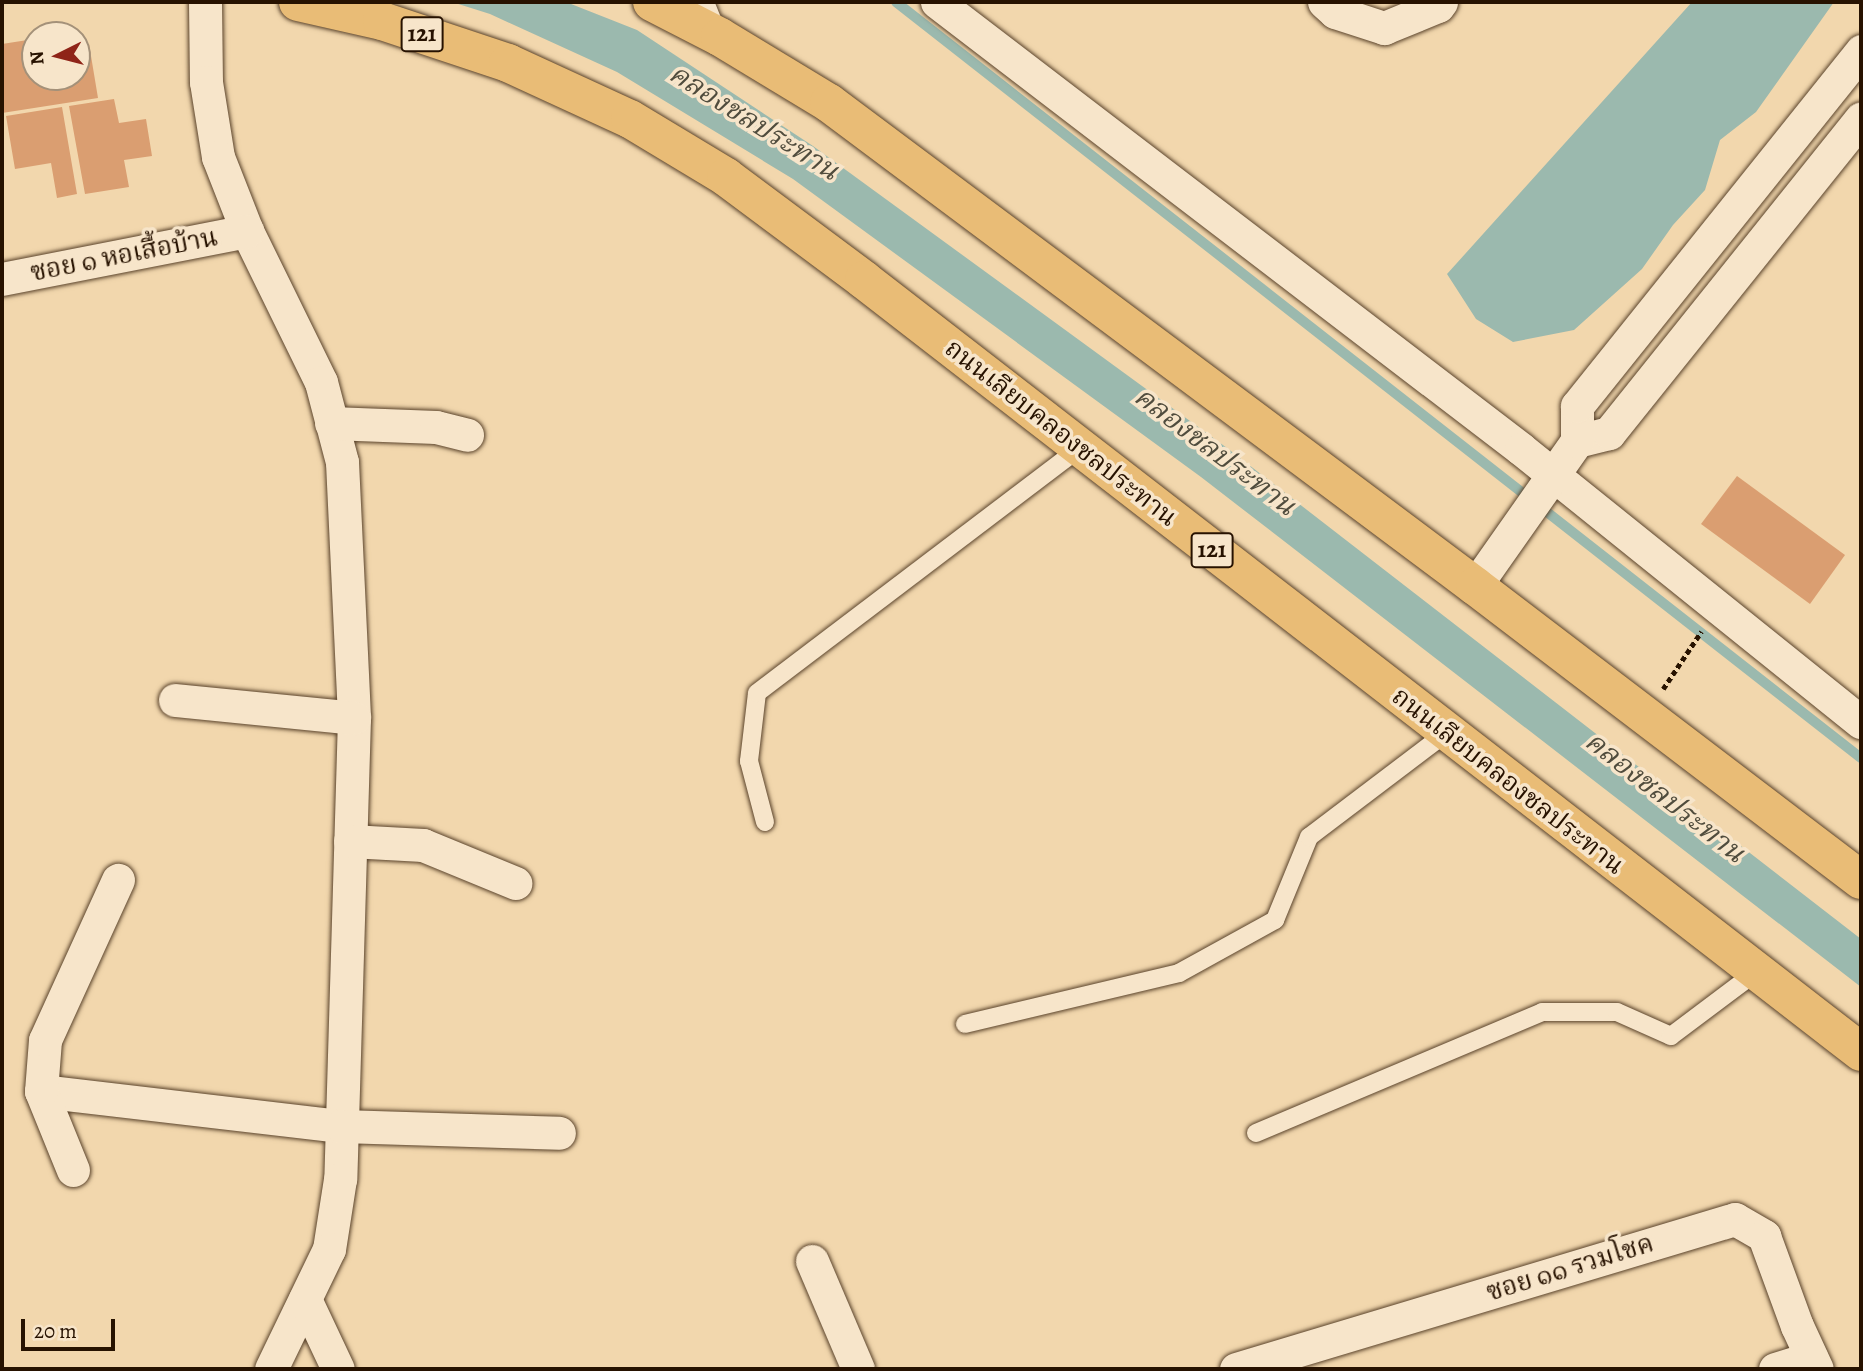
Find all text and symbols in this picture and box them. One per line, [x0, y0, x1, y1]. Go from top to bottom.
road number: 121 [399, 13, 445, 54]
north arrow [21, 21, 91, 91]
text: N [23, 50, 51, 66]
water label: คลองชลประทาน [663, 56, 845, 188]
street label: ซอย ๑ หอเสื้อบ้าน [28, 222, 220, 288]
street label: ถนนเลียบคลองชลประทาน [939, 333, 1183, 533]
water label: คลองชลประทาน [1128, 379, 1302, 523]
road number: 121 [1189, 530, 1235, 570]
street label: ถนนเลียบคลองชลประทาน [1386, 681, 1630, 881]
water label: คลองชลประทาน [1578, 724, 1752, 870]
street label: ซอย ๑๑ รวมโชค [1483, 1228, 1657, 1308]
scale bar [24, 1304, 119, 1348]
text: 20 m [34, 1317, 77, 1345]

